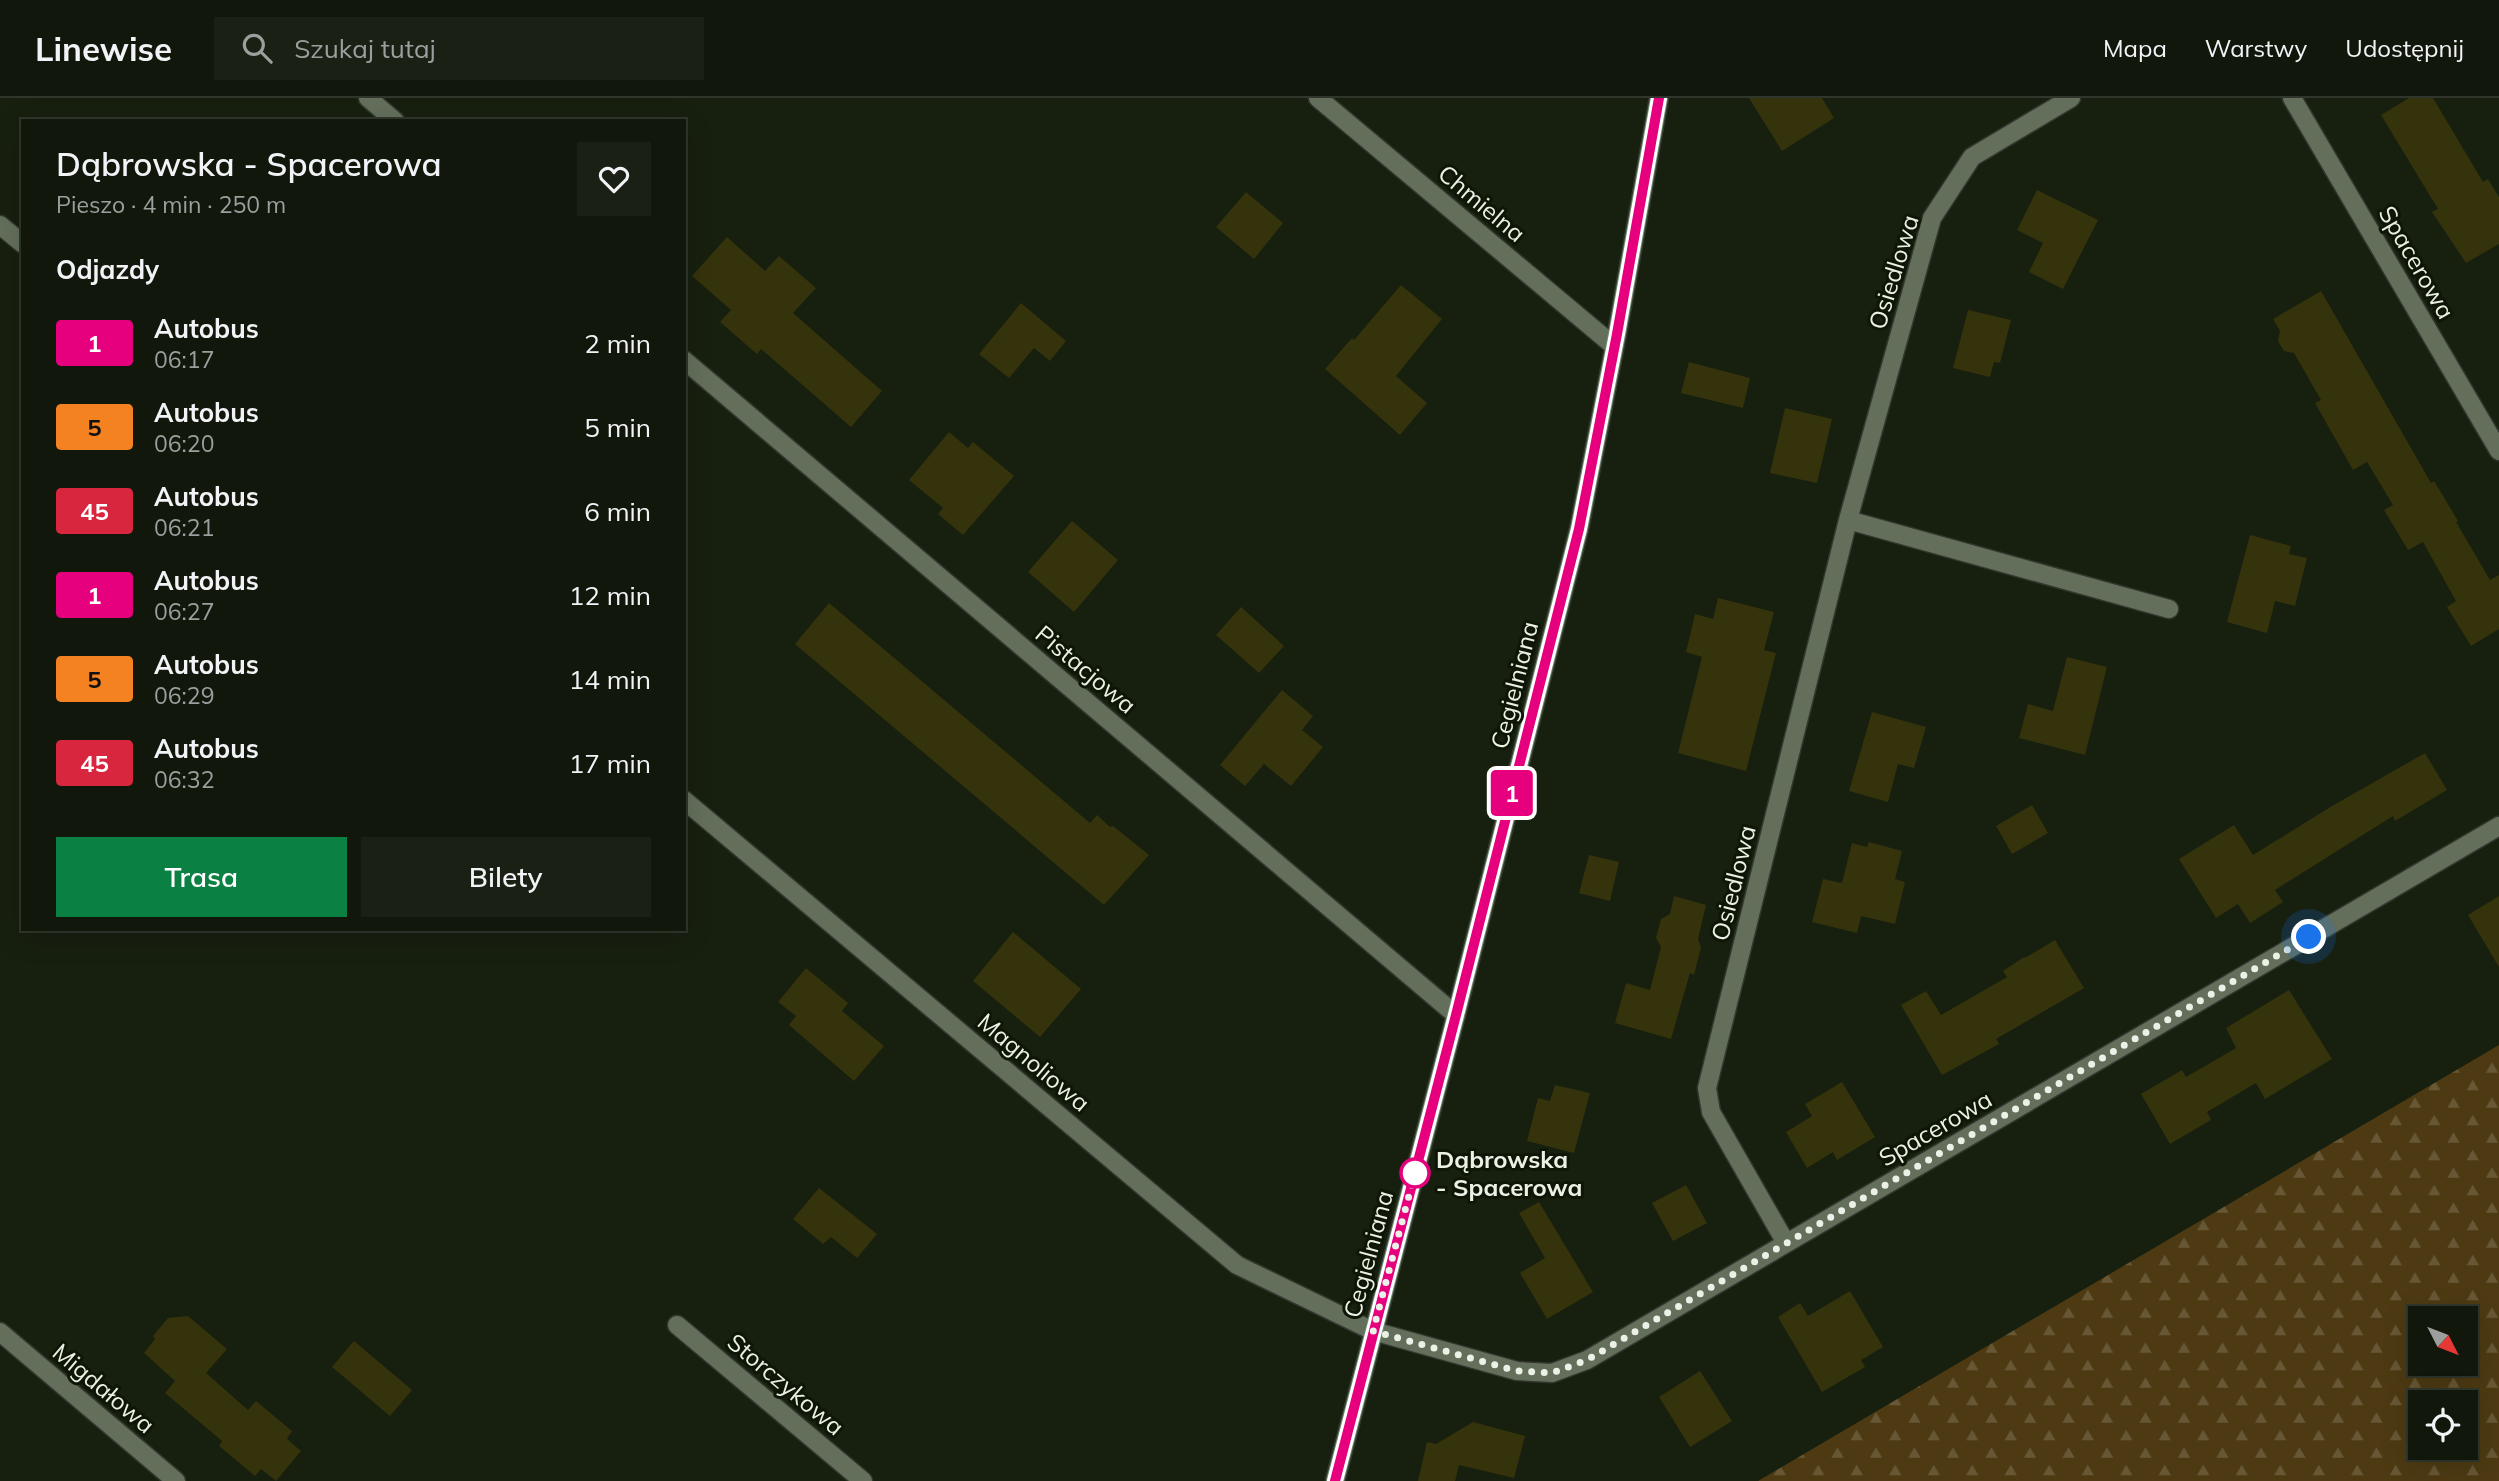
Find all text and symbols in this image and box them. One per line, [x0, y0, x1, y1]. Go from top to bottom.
search box [214, 17, 704, 80]
text: Linewise [35, 28, 172, 69]
icon: search [238, 29, 276, 67]
text: Szukaj tutaj [294, 32, 436, 65]
text: Mapa [2103, 33, 2167, 63]
text: Warstwy [2205, 33, 2307, 63]
text: Udostępnij [2345, 33, 2464, 63]
button: heart [577, 142, 651, 216]
text: Dąbrowska - Spacerowa [56, 143, 442, 184]
street label: Chmielna [1432, 158, 1532, 248]
text: Pieszo · 4 min · 250 m [56, 190, 286, 219]
street label: Spacerowa [2373, 200, 2461, 324]
street label: Osiedlowa [1861, 211, 1925, 333]
text: Odjazdy [56, 253, 159, 286]
text: Autobus [154, 312, 259, 345]
text: 2 min [584, 327, 651, 360]
text: 1 [87, 328, 102, 358]
text: 06:17 [154, 345, 214, 374]
text: Autobus [154, 396, 259, 429]
text: 5 min [584, 411, 651, 444]
text: 5 [87, 412, 102, 442]
text: 06:20 [154, 429, 214, 458]
text: Autobus [154, 480, 259, 513]
text: 6 min [584, 495, 651, 528]
text: 45 [80, 496, 109, 526]
text: 06:21 [154, 513, 214, 542]
text: Autobus [154, 564, 259, 597]
text: 12 min [569, 579, 651, 612]
text: 1 [87, 580, 102, 610]
text: 06:27 [154, 597, 214, 626]
street label: Pistacjowa [1030, 618, 1142, 720]
street label: Cegielniana [1484, 618, 1544, 752]
text: Autobus [154, 648, 259, 681]
text: 14 min [569, 663, 651, 696]
text: 5 [87, 664, 102, 694]
text: 06:29 [154, 681, 214, 710]
text: Autobus [154, 732, 259, 765]
text: 17 min [569, 747, 651, 780]
text: 45 [80, 748, 109, 778]
text: 06:32 [154, 765, 214, 794]
line badge: 1 [1489, 770, 1535, 816]
text: 1 [1505, 778, 1519, 808]
street label: Osiedlowa [1704, 822, 1762, 944]
button: Trasa [56, 837, 347, 917]
button: Bilety [361, 837, 651, 917]
your location [2291, 919, 2326, 954]
street label: Magnoliowa [972, 1006, 1096, 1118]
street label: Spacerowa [1873, 1084, 1997, 1172]
place label: Dąbrowska - Spacerowa [1436, 1144, 1582, 1202]
marker: Dąbrowska - Spacerowa [1400, 1158, 1430, 1188]
street label: Cegielniana [1337, 1187, 1399, 1321]
north arrow [2408, 1306, 2478, 1376]
map controls [2408, 1306, 2478, 1460]
street label: Storczykowa [722, 1327, 850, 1441]
street label: Migdałowa [47, 1337, 161, 1439]
button: locate [2408, 1390, 2478, 1460]

